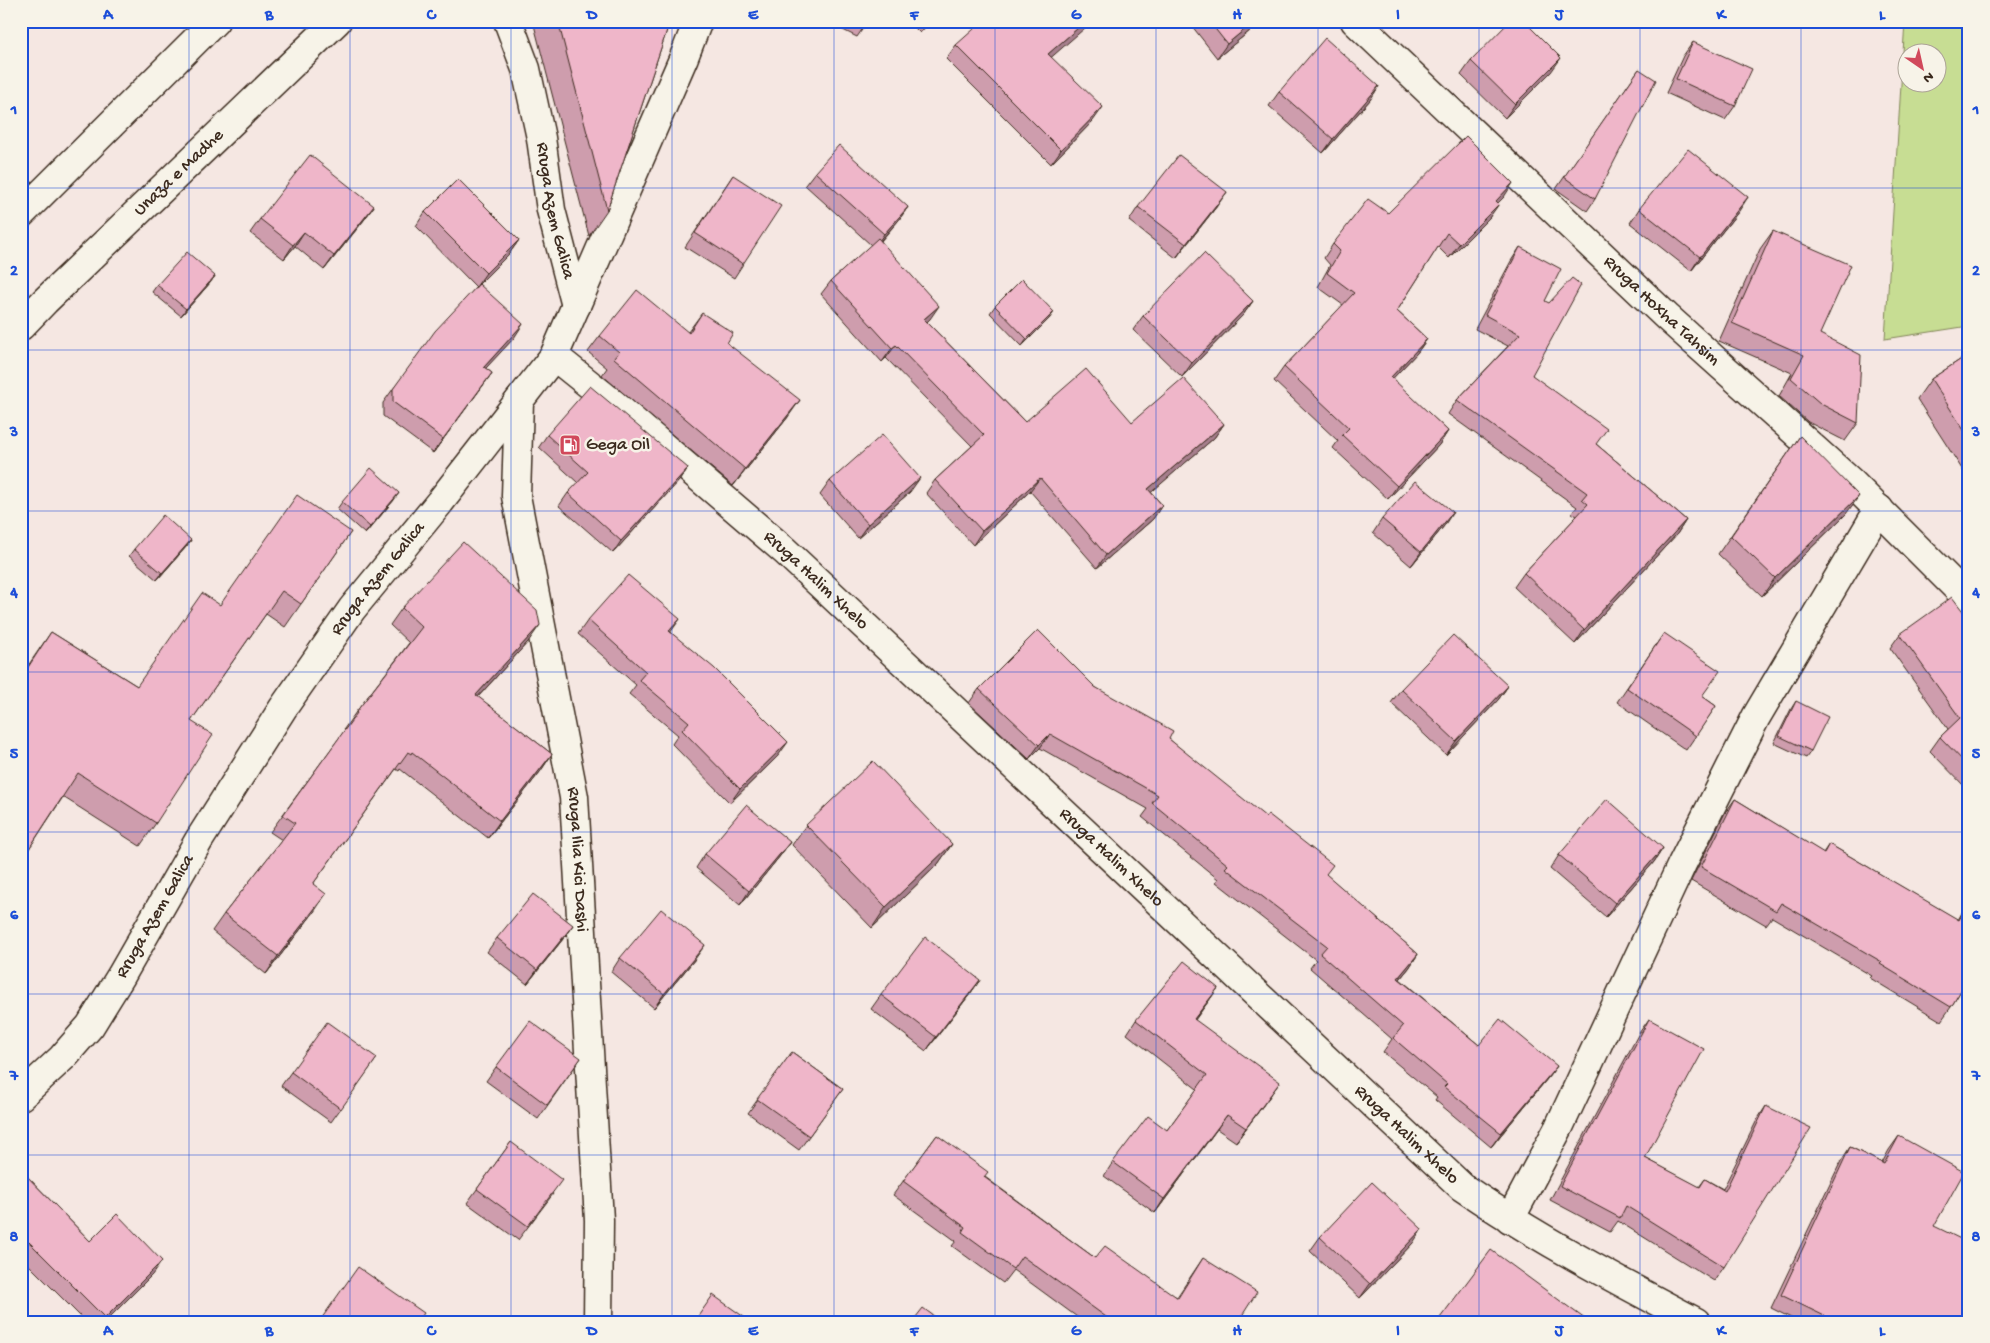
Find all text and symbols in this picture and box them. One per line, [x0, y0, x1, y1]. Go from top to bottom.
text: A [102, 7, 114, 26]
text: B [264, 7, 274, 26]
text: C [426, 7, 437, 26]
text: D [585, 7, 598, 26]
text: E [748, 7, 759, 26]
text: F [909, 7, 920, 26]
text: G [1071, 7, 1082, 26]
text: H [1232, 7, 1242, 26]
text: I [1396, 7, 1400, 26]
text: J [1554, 7, 1565, 26]
text: K [1716, 7, 1728, 26]
text: L [1879, 7, 1886, 26]
north arrow [1898, 42, 1948, 92]
text: N [1919, 67, 1936, 86]
text: 1 [10, 102, 17, 121]
text: 1 [1972, 102, 1979, 121]
street label: Unaza e Madhe [129, 124, 229, 221]
street label: Rruga Azem Galica [531, 141, 579, 282]
street label: Rruga Hoxha Tahsim [1599, 252, 1725, 370]
text: 2 [10, 263, 18, 282]
text: 2 [1972, 263, 1980, 282]
text: 3 [9, 424, 18, 443]
text: 3 [1971, 424, 1980, 443]
fuel station icon: Gega Oil [558, 433, 582, 457]
place label: Gega Oil [586, 435, 650, 456]
street label: Rruga Azem Galica [326, 517, 430, 639]
street label: Rruga Halim Xhelo [759, 527, 873, 634]
text: 4 [9, 585, 18, 604]
text: 4 [1971, 585, 1980, 604]
text: 5 [10, 746, 19, 765]
text: 5 [1972, 746, 1981, 765]
street label: Rruga Ilia Kici Dashi [562, 785, 592, 933]
street label: Rruga Halim Xhelo [1055, 803, 1168, 912]
street label: Rruga Azem Galica [112, 850, 199, 982]
text: 6 [10, 907, 19, 926]
text: 6 [1972, 907, 1981, 926]
text: 7 [9, 1068, 19, 1087]
text: 7 [1971, 1068, 1981, 1087]
street label: Rruga Halim Xhelo [1350, 1081, 1463, 1189]
text: 8 [10, 1229, 19, 1248]
text: 8 [1972, 1229, 1981, 1248]
text: A [102, 1323, 114, 1342]
text: B [264, 1323, 274, 1342]
text: C [426, 1323, 437, 1342]
text: D [585, 1323, 598, 1342]
text: E [748, 1323, 759, 1342]
text: F [909, 1323, 920, 1342]
text: G [1071, 1323, 1082, 1342]
text: H [1232, 1323, 1242, 1342]
text: I [1396, 1323, 1400, 1342]
text: J [1554, 1323, 1565, 1342]
text: K [1716, 1323, 1728, 1342]
text: L [1879, 1323, 1886, 1342]

